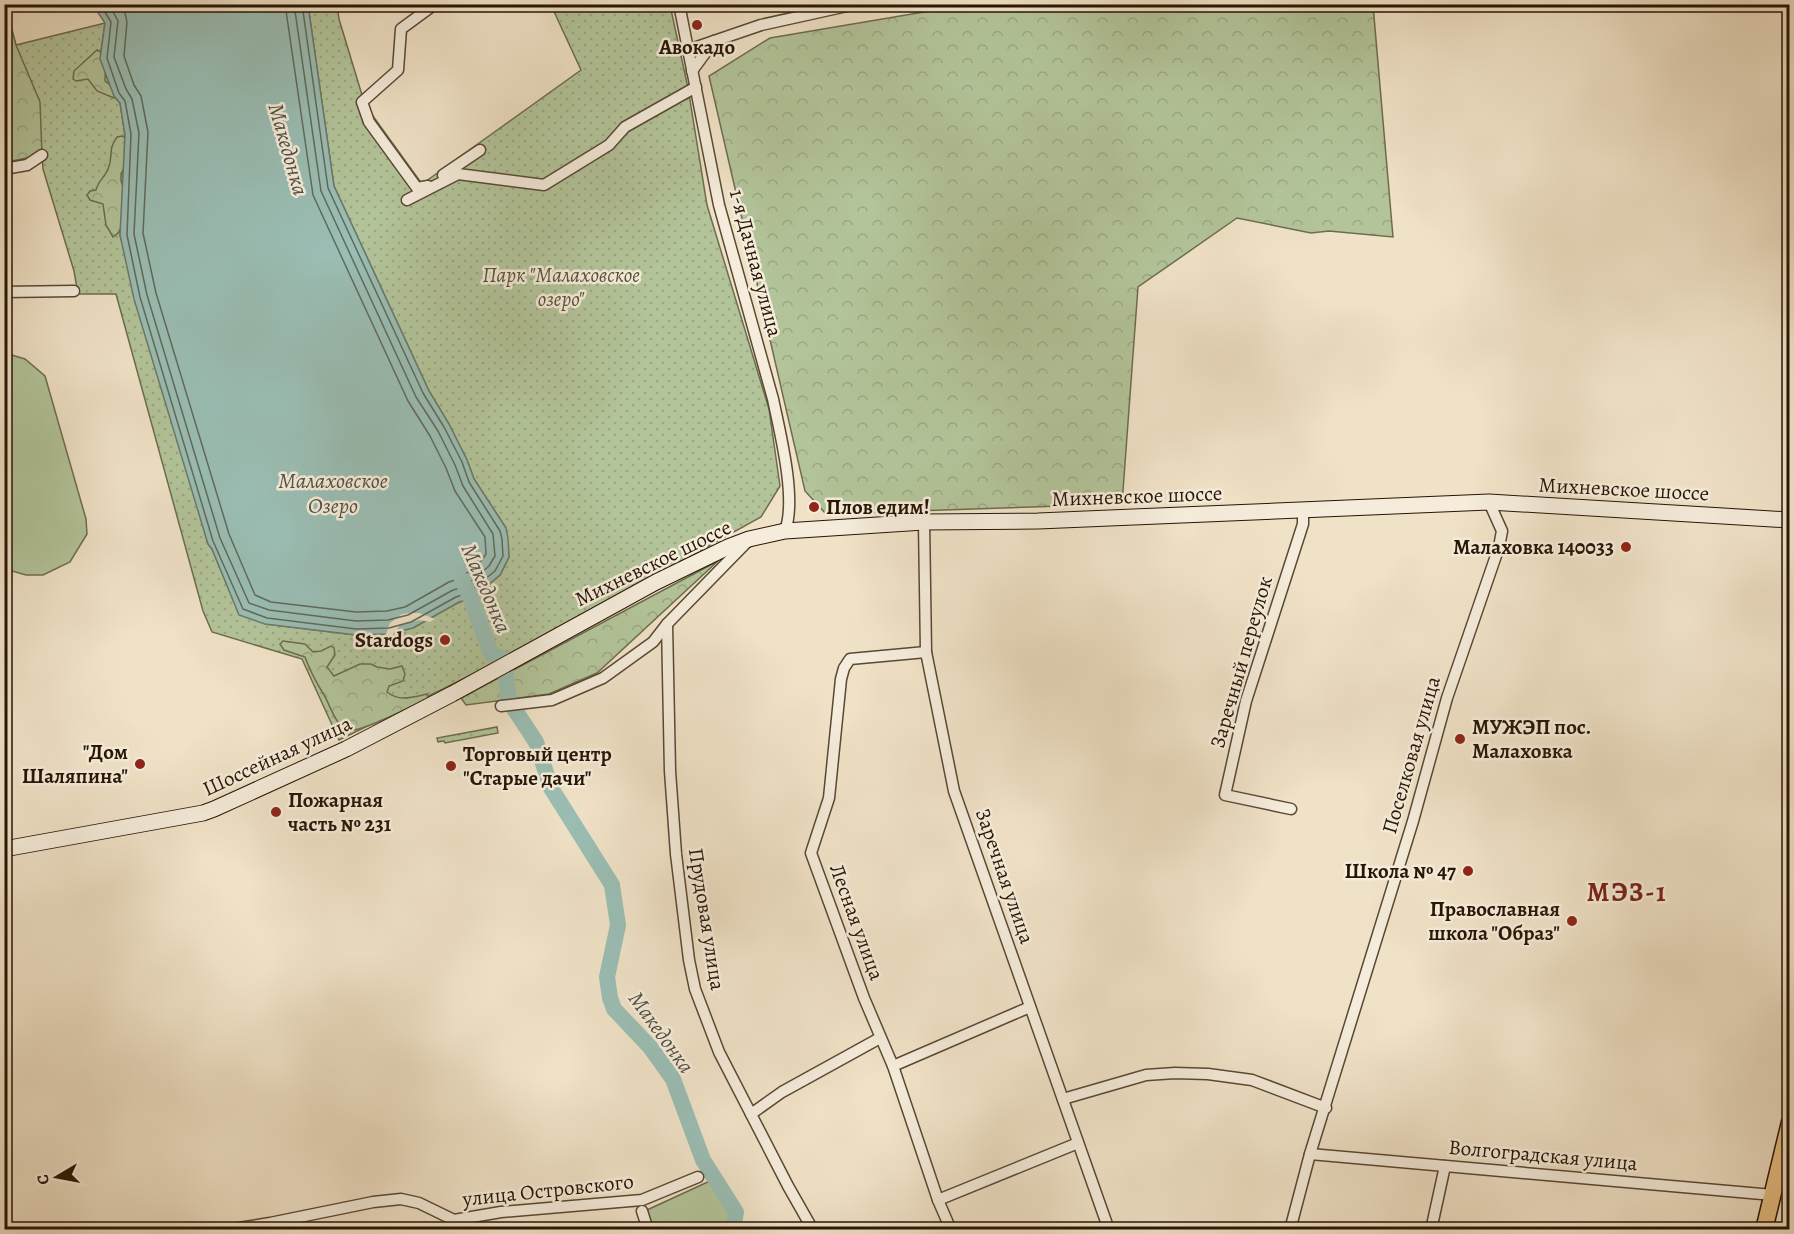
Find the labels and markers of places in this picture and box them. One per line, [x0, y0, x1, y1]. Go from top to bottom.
marker: Авокадо [690, 18, 704, 32]
place label: Авокадо [658, 33, 735, 61]
place label: Плов едим! [826, 493, 930, 521]
marker: Плов едим! [807, 500, 821, 514]
place label: Малаховка 140033 [1453, 533, 1614, 561]
marker: Малаховка 140033 [1619, 540, 1633, 554]
place label: Stardogs [355, 626, 433, 654]
marker: Stardogs [438, 633, 452, 647]
place label: МУЖЭП пос. Малаховка [1472, 713, 1591, 765]
marker: МУЖЭП пос. Малаховка [1453, 732, 1467, 746]
place label: "Дом Шаляпина" [22, 738, 128, 790]
place label: Торговый центр "Старые дачи" [463, 740, 612, 792]
marker: "Дом Шаляпина" [133, 757, 147, 771]
marker: Торговый центр "Старые дачи" [444, 759, 458, 773]
place label: Пожарная часть № 231 [288, 786, 392, 838]
marker: Пожарная часть № 231 [269, 805, 283, 819]
place label: Школа № 47 [1345, 857, 1456, 885]
marker: Школа № 47 [1461, 864, 1475, 878]
place label: Православная школа "Образ" [1428, 895, 1560, 947]
marker: Православная школа "Образ" [1565, 914, 1579, 928]

